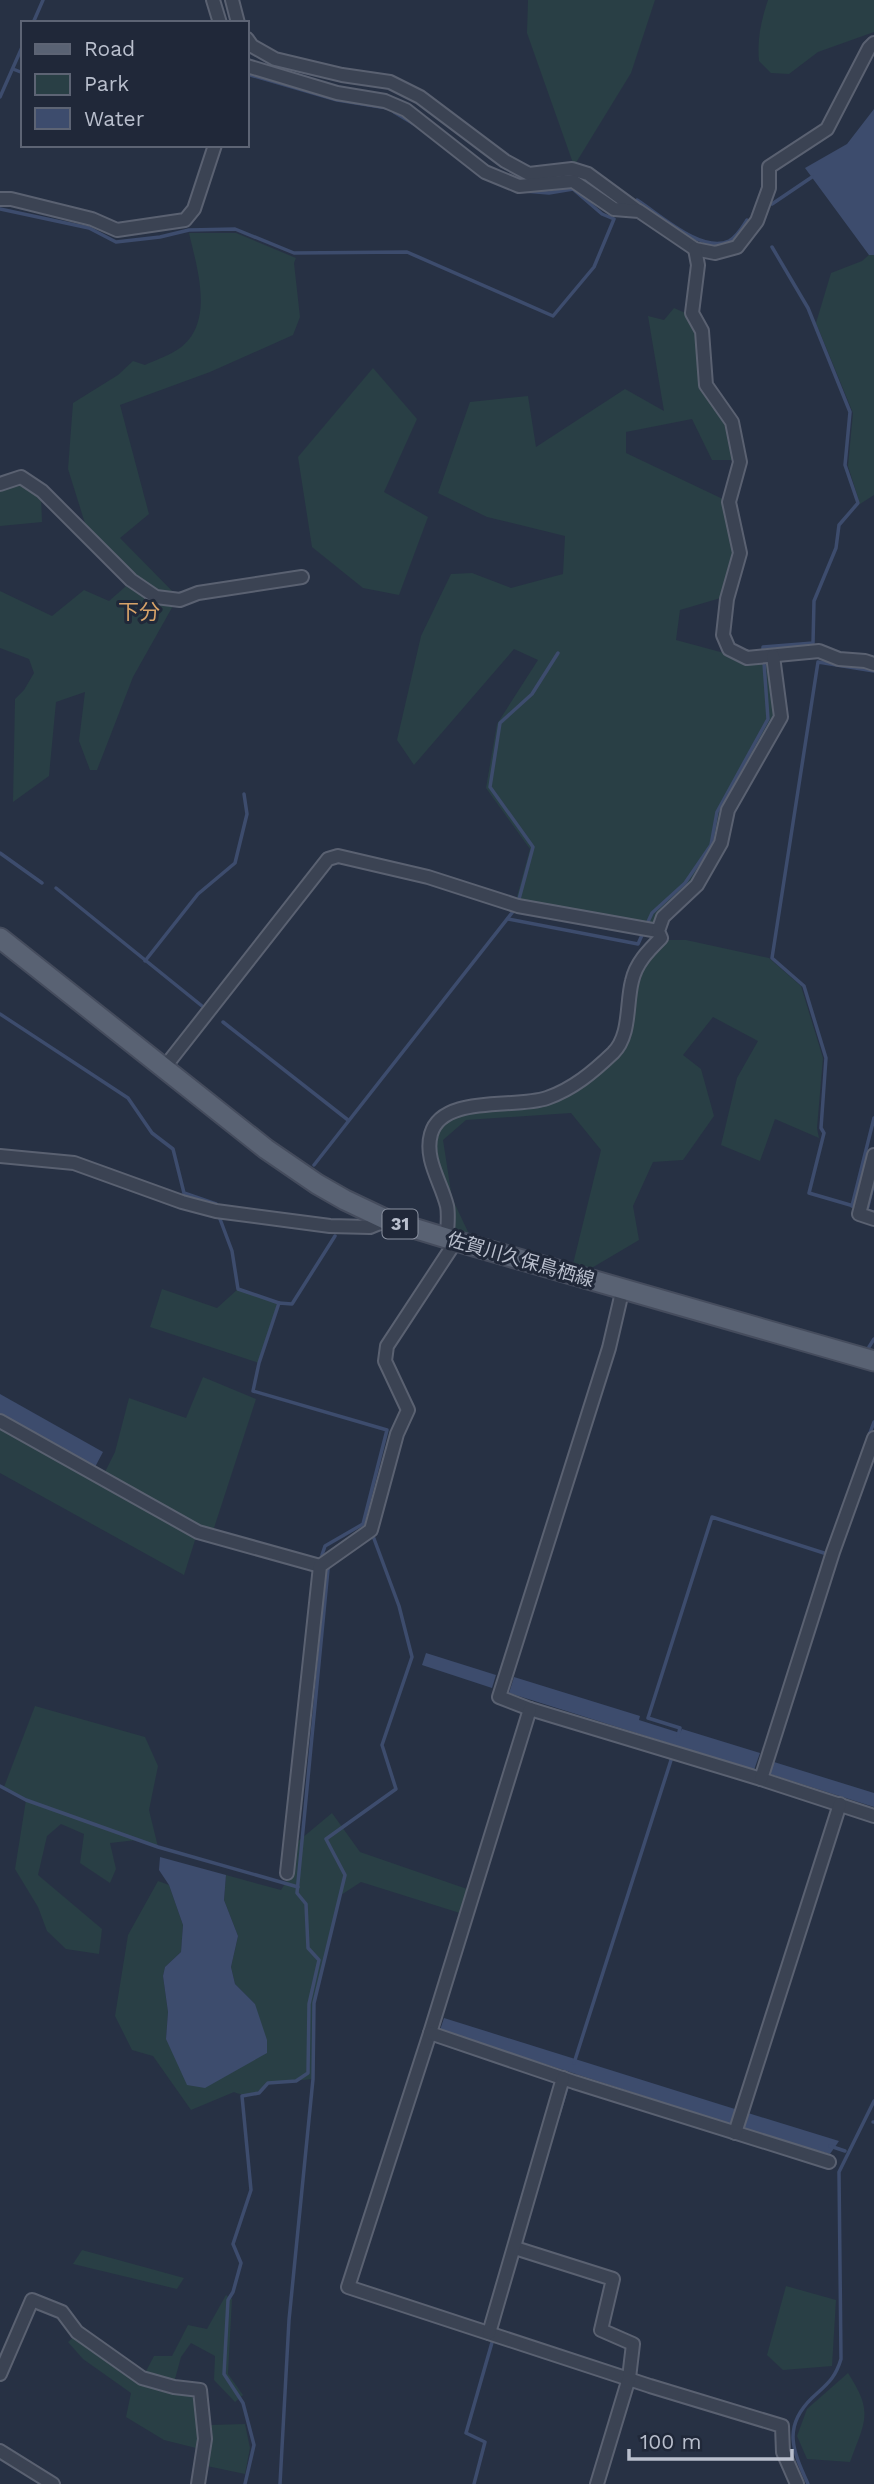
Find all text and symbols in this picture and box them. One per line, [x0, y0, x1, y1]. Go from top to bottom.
legend [21, 21, 248, 147]
text: Road [84, 36, 135, 61]
text: Park [84, 71, 129, 96]
text: Water [84, 106, 145, 131]
district label: 下分 [118, 599, 160, 624]
road number: 31 [382, 1210, 418, 1238]
street label: 佐賀川久保鳥栖線 [445, 1227, 597, 1291]
scale bar [629, 2418, 792, 2462]
text: 100 m [640, 2429, 702, 2454]

